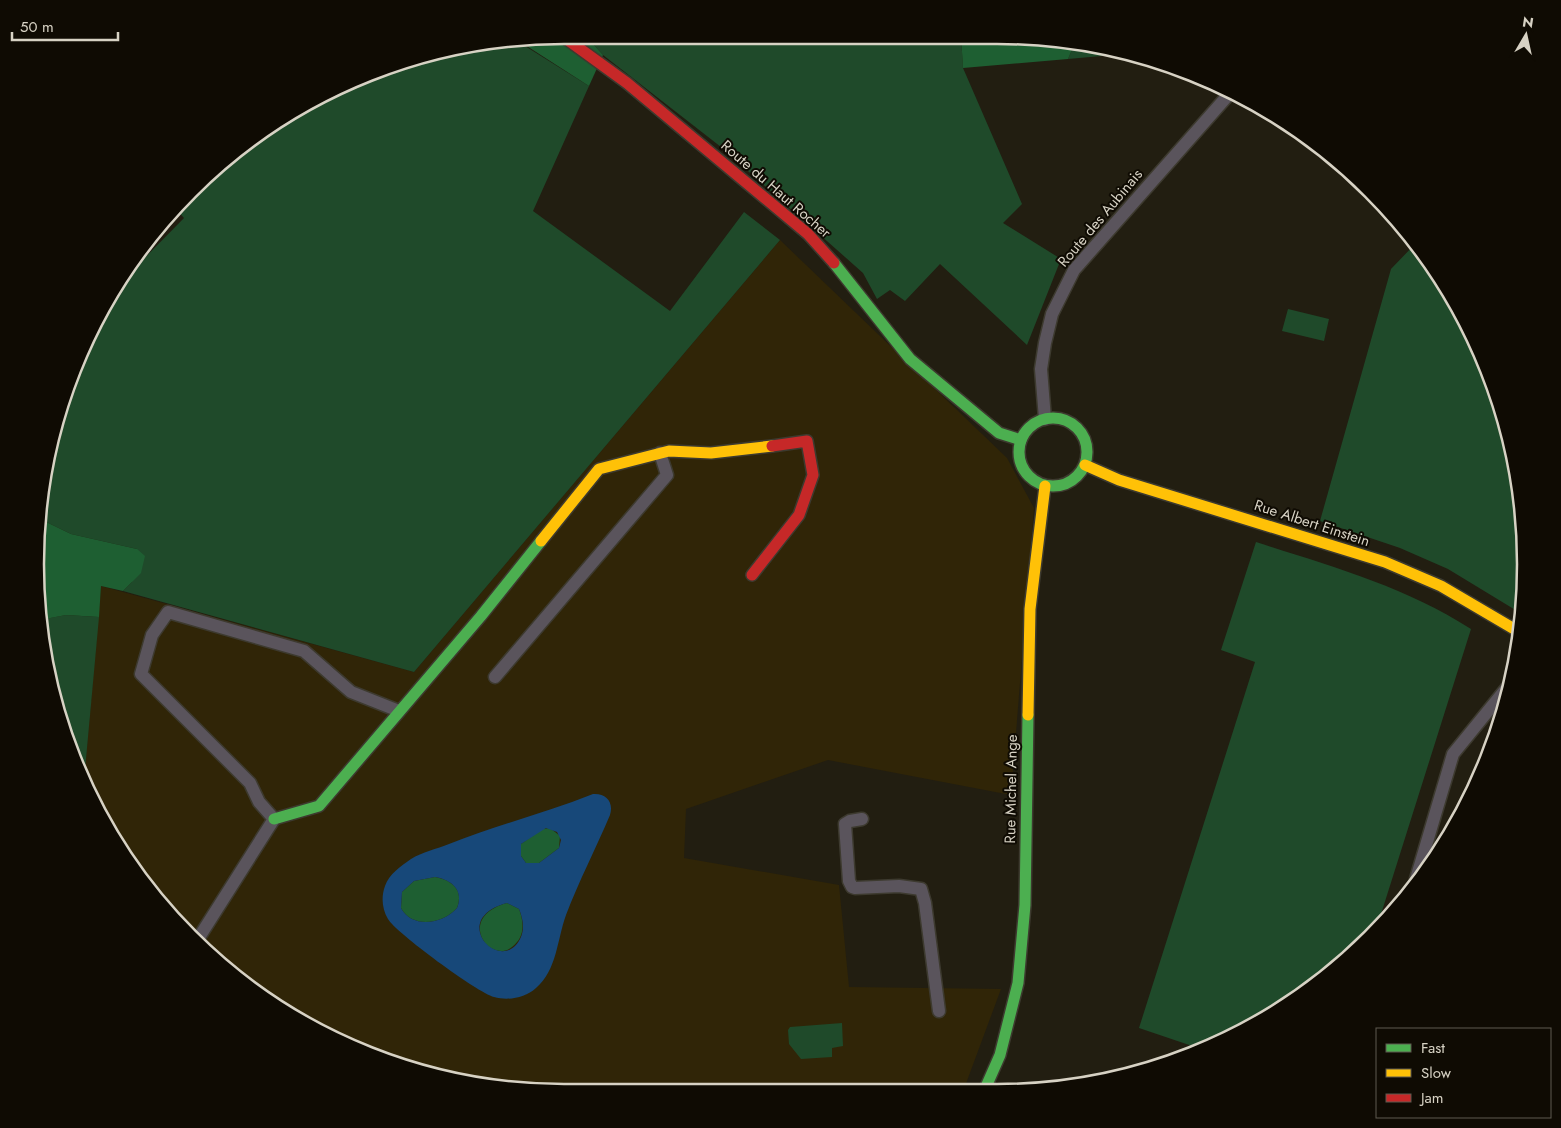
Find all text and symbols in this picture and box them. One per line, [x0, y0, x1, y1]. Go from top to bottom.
scale bar [12, 10, 119, 42]
north arrow [1501, 10, 1551, 60]
text: N [1521, 11, 1535, 33]
text: 50 m [20, 16, 54, 38]
street label: Route du Haut Rocher [716, 135, 837, 244]
street label: Route des Aubinais [1052, 164, 1148, 272]
street label: Rue Albert Einstein [1251, 494, 1373, 552]
street label: Rue Michel Ange [999, 734, 1023, 844]
legend [1376, 1028, 1551, 1118]
text: Fast [1421, 1037, 1445, 1059]
text: Slow [1421, 1062, 1452, 1084]
text: Jam [1419, 1087, 1444, 1109]

